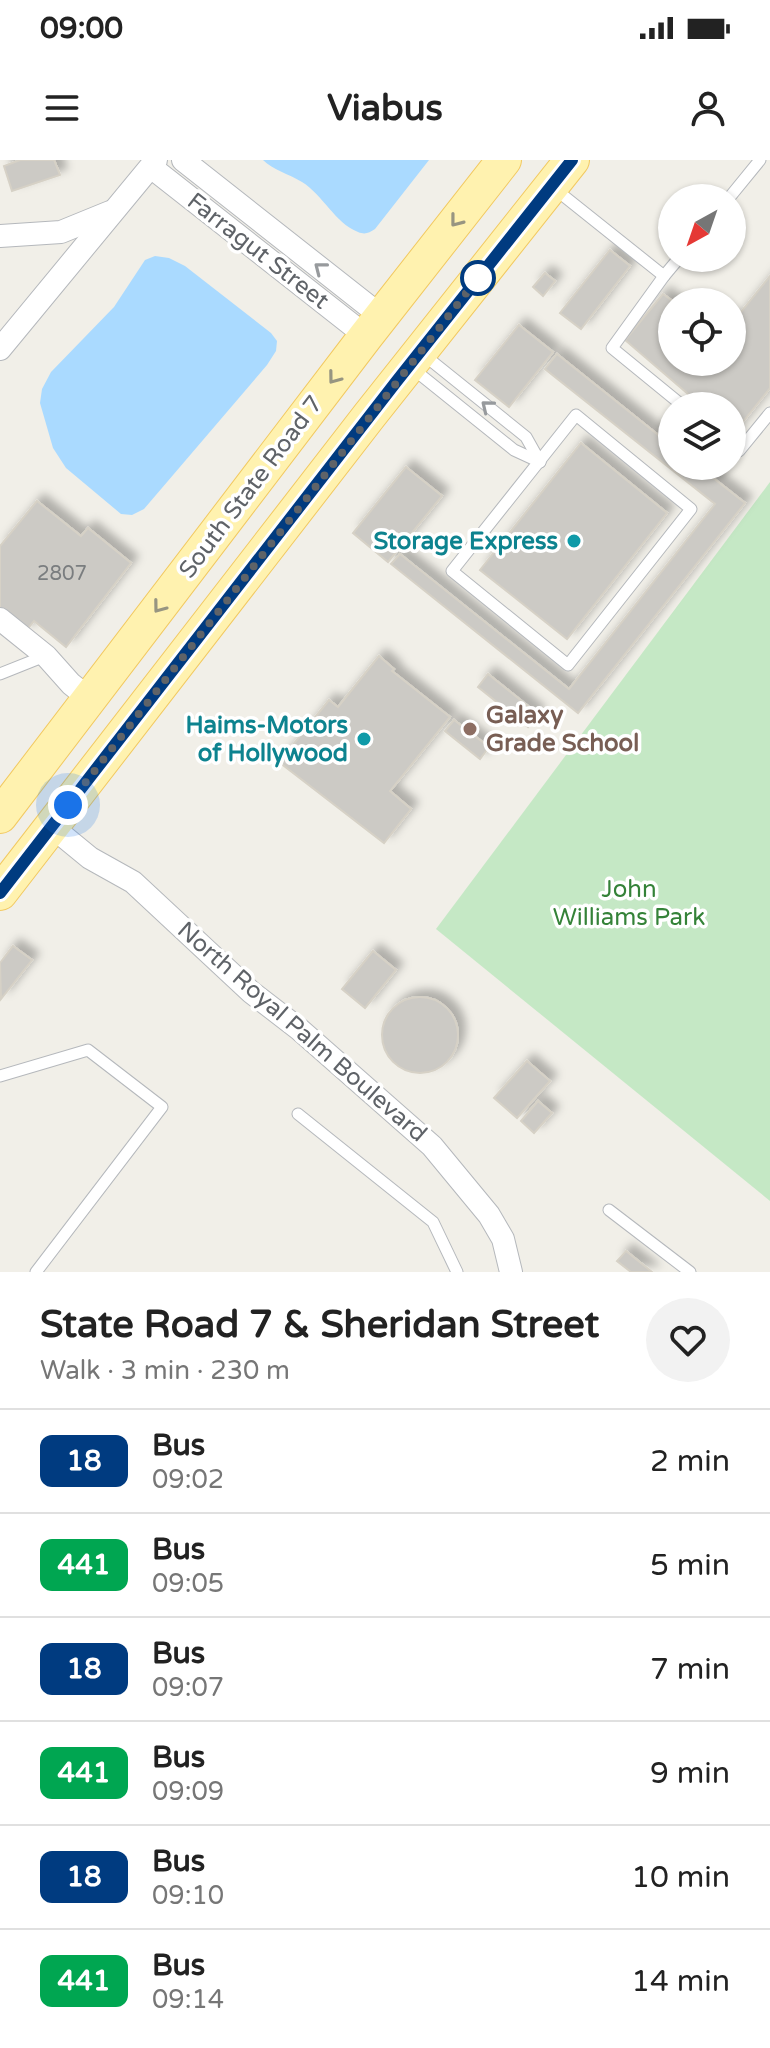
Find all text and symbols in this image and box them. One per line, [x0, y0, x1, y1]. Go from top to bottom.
text: 09:00 [40, 10, 123, 47]
icon: menu [40, 86, 84, 130]
icon: person [686, 86, 730, 130]
text: Viabus [327, 87, 443, 130]
north arrow [658, 184, 746, 272]
map controls [658, 184, 746, 480]
street label: Farragut Street [181, 187, 335, 315]
one-way arrow [451, 212, 465, 227]
unlabelled marker [461, 261, 495, 295]
one-way arrow [314, 264, 329, 278]
button: locate [658, 288, 746, 376]
one-way arrow [329, 369, 343, 384]
street label: South State Road 7 [173, 390, 329, 584]
button: layers [658, 392, 746, 480]
one-way arrow [482, 401, 496, 416]
place label: Storage Express [374, 527, 558, 556]
marker: Storage Express [565, 532, 583, 550]
house number: 2807 [37, 562, 87, 586]
one-way arrow [155, 599, 169, 613]
place label: Galaxy Grade School [486, 701, 639, 758]
place label: Haims-Motors of Hollywood [185, 711, 348, 768]
marker: Galaxy Grade School [461, 720, 479, 738]
marker: Haims-Motors of Hollywood [355, 730, 373, 748]
your location [48, 785, 88, 825]
park label: John Williams Park [553, 875, 705, 932]
street label: North Royal Palm Boulevard [171, 916, 433, 1148]
button: heart [646, 1298, 730, 1382]
text: State Road 7 & Sheridan Street [40, 1302, 599, 1348]
text: Walk · 3 min · 230 m [40, 1355, 290, 1386]
text: Bus [152, 1427, 205, 1464]
text: 2 min [650, 1443, 730, 1480]
text: 18 [66, 1444, 102, 1478]
text: 09:02 [152, 1464, 224, 1495]
text: Bus [152, 1531, 205, 1568]
text: 5 min [650, 1547, 730, 1584]
text: 441 [58, 1548, 110, 1582]
text: 09:05 [152, 1568, 224, 1599]
text: Bus [152, 1635, 205, 1672]
text: 7 min [650, 1651, 730, 1688]
text: 18 [66, 1652, 102, 1686]
text: 09:07 [152, 1672, 224, 1703]
text: Bus [152, 1739, 205, 1776]
text: 9 min [650, 1755, 730, 1792]
text: 441 [58, 1756, 110, 1790]
text: 09:09 [152, 1776, 224, 1807]
text: Bus [152, 1843, 205, 1880]
text: 10 min [631, 1859, 730, 1896]
text: 18 [66, 1860, 102, 1894]
text: 09:10 [152, 1880, 224, 1911]
text: Bus [152, 1947, 205, 1984]
text: 14 min [631, 1963, 730, 2000]
text: 441 [58, 1964, 110, 1998]
text: 09:14 [152, 1984, 224, 2015]

